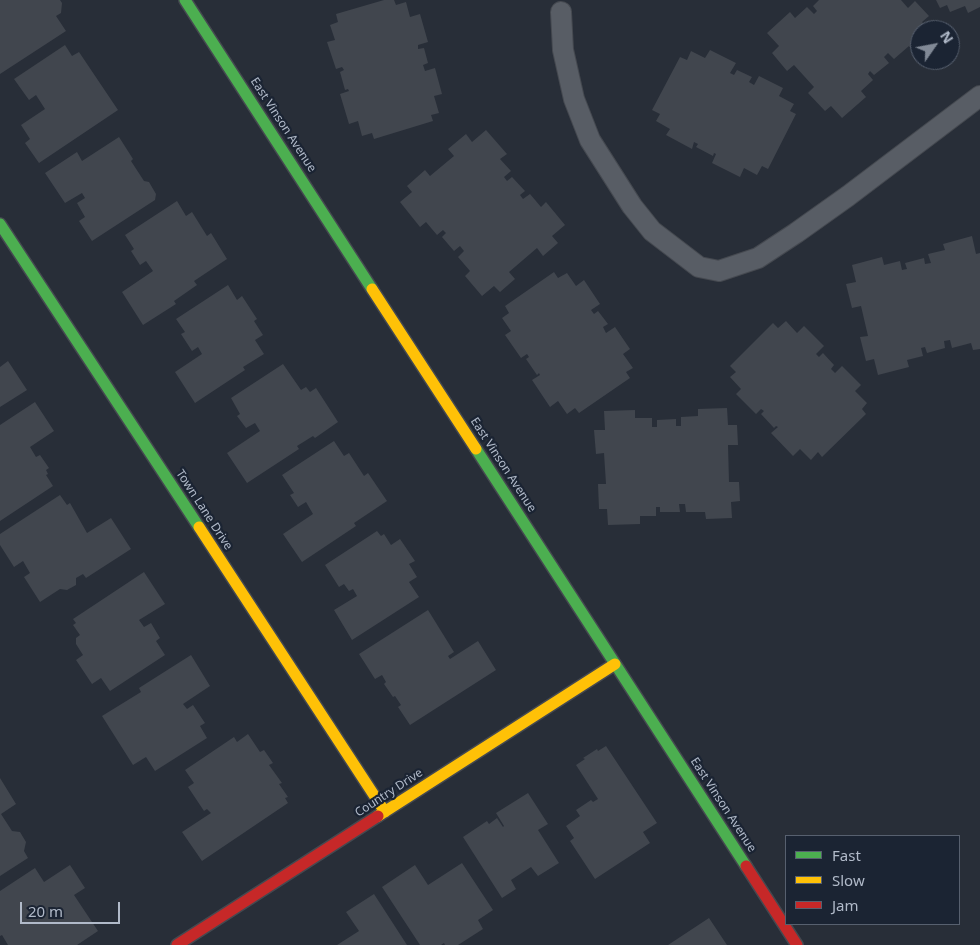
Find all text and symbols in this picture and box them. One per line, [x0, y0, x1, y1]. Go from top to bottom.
north arrow [910, 20, 960, 70]
text: N [936, 27, 958, 47]
street label: East Vinson Avenue [247, 75, 319, 175]
street label: East Vinson Avenue [467, 415, 539, 515]
street label: Town Lane Drive [173, 467, 235, 553]
street label: East Vinson Avenue [687, 755, 759, 855]
street label: Country Drive [352, 766, 426, 820]
legend [785, 835, 960, 925]
text: Fast [832, 845, 861, 865]
text: Slow [832, 870, 865, 890]
scale bar [22, 892, 122, 924]
text: Jam [832, 895, 859, 915]
text: 20 m [28, 901, 63, 921]

